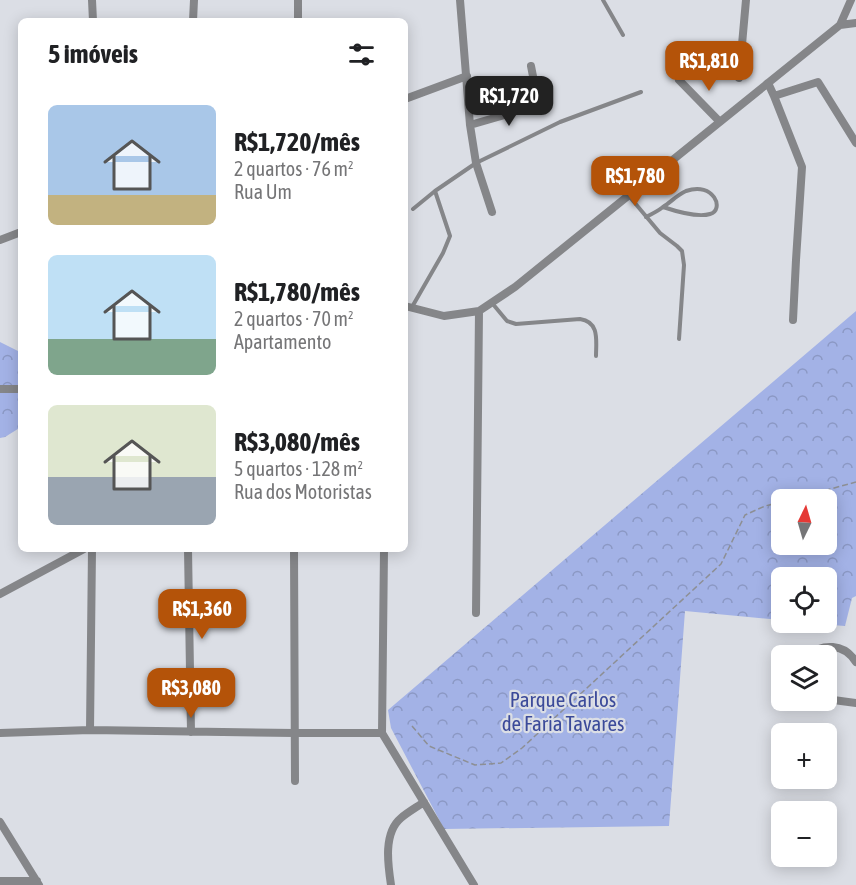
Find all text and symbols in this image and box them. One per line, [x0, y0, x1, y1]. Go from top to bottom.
icon: filters [345, 38, 378, 71]
text: 5 imóveis [48, 39, 138, 69]
pin: R$1,810 [654, 41, 764, 92]
text: R$1,810 [679, 49, 739, 72]
pin: R$1,720 [454, 76, 564, 127]
text: R$1,720 [479, 84, 539, 107]
text: R$1,720/mês [234, 127, 360, 157]
icon: home [96, 129, 168, 201]
pin: R$1,780 [580, 156, 690, 207]
text: 2 quartos · 76 m² [234, 157, 354, 180]
text: R$1,780 [605, 164, 665, 187]
text: Rua Um [234, 180, 292, 203]
text: R$1,780/mês [234, 277, 360, 307]
icon: home [96, 279, 168, 351]
text: 2 quartos · 70 m² [234, 307, 354, 330]
text: Apartamento [234, 330, 331, 353]
text: R$3,080/mês [234, 427, 360, 457]
icon: home [96, 429, 168, 501]
text: 5 quartos · 128 m² [234, 457, 363, 480]
text: Rua dos Motoristas [234, 480, 372, 503]
north arrow [771, 489, 837, 555]
map controls [771, 489, 837, 867]
button: locate [771, 567, 837, 633]
pin: R$1,360 [147, 589, 257, 640]
text: R$1,360 [172, 597, 232, 620]
button: layers [771, 645, 837, 711]
pin: R$3,080 [136, 668, 246, 719]
text: R$3,080 [161, 676, 221, 699]
park label: Parque Carlos de Faria Tavares [502, 687, 624, 735]
button: + [771, 723, 837, 789]
button: − [771, 801, 837, 867]

